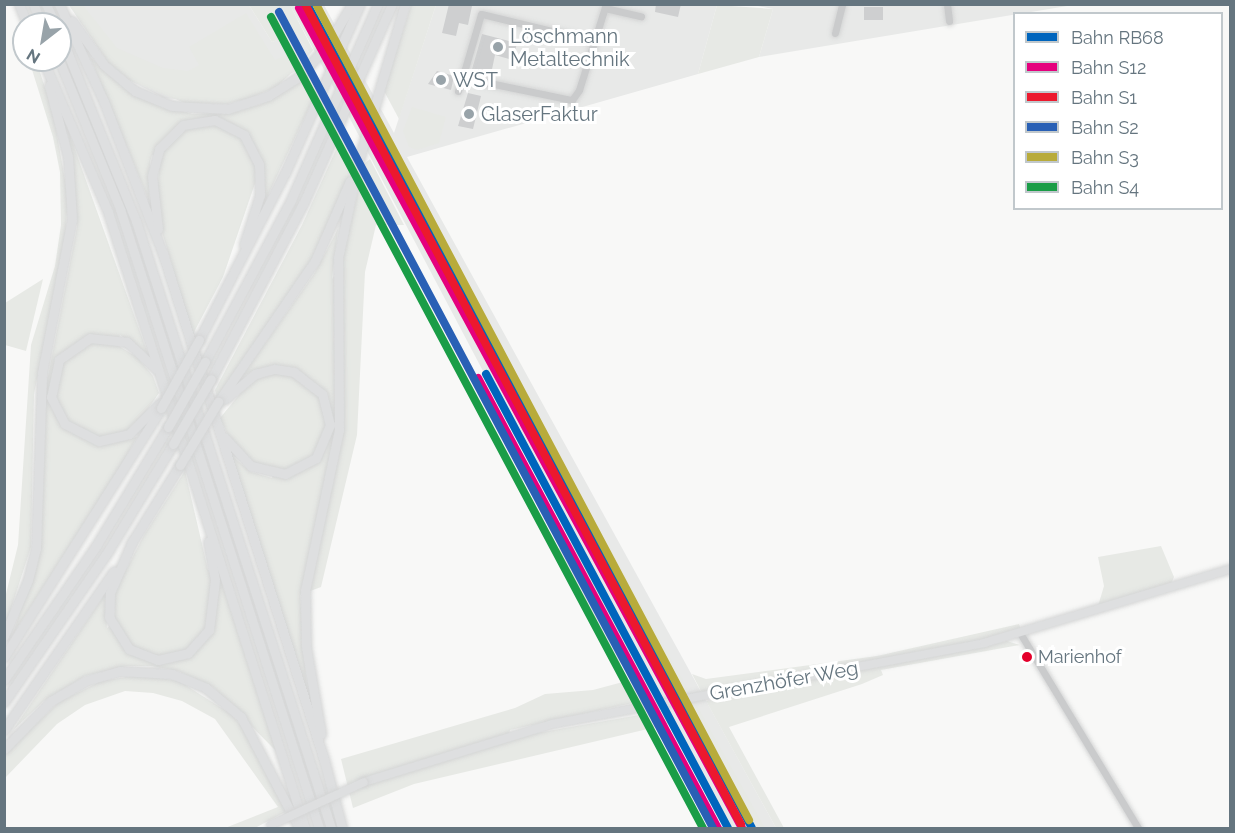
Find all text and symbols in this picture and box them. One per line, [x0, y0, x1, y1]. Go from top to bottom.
north arrow [12, 12, 72, 72]
legend [1013, 12, 1223, 210]
place label: Löschmann Metaltechnik [510, 24, 630, 71]
text: Bahn RB68 [1071, 27, 1164, 48]
marker: Löschmann Metaltechnik [491, 40, 505, 54]
text: N [23, 45, 44, 67]
text: Bahn S12 [1071, 57, 1146, 78]
place label: WST [453, 68, 498, 92]
marker: WST [434, 73, 448, 87]
text: Bahn S1 [1071, 87, 1137, 108]
place label: GlaserFaktur [481, 102, 598, 126]
marker: GlaserFaktur [462, 107, 476, 121]
text: Bahn S2 [1071, 117, 1139, 138]
text: Bahn S3 [1071, 147, 1139, 168]
text: Bahn S4 [1071, 177, 1139, 198]
place label: Marienhof [1038, 646, 1122, 668]
marker: Marienhof [1021, 651, 1033, 663]
street label: Grenzhöfer Weg [707, 656, 861, 706]

